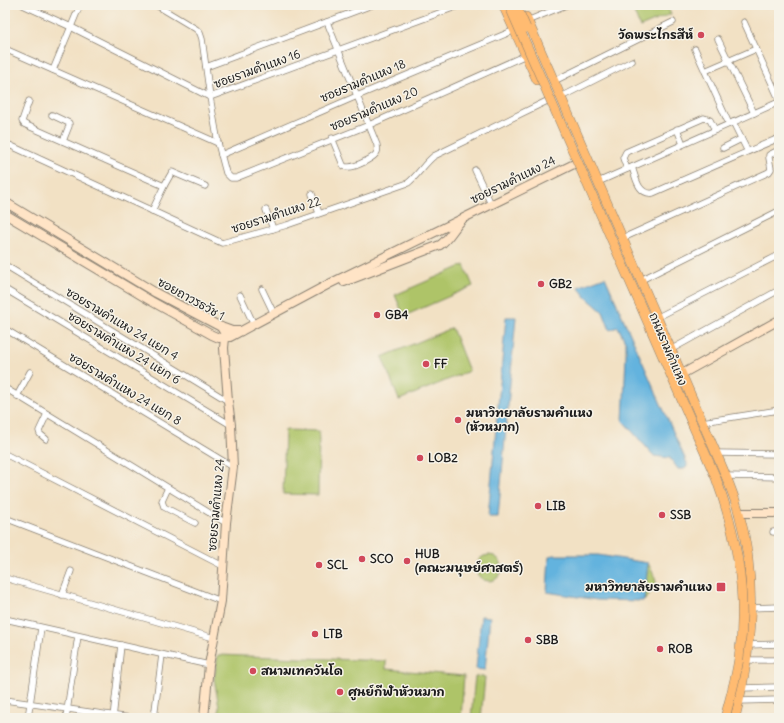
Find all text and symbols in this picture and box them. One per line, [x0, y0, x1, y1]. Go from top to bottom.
place label: วัดพระไกรสีห์ [618, 27, 693, 42]
marker: วัดพระไกรสีห์ [696, 30, 706, 40]
street label: ซอยรามคำแหง 16 [211, 46, 302, 91]
street label: ซอยรามคำแหง 18 [318, 56, 408, 105]
street label: ซอยรามคำแหง 20 [328, 83, 420, 134]
street label: ซอยรามคำแหง 24 [468, 152, 558, 207]
street label: ซอยรามคำแหง 22 [229, 193, 323, 236]
street label: ซอยถาวรธวัช 1 [155, 274, 227, 323]
place label: GB2 [549, 276, 573, 291]
marker: GB2 [536, 279, 546, 289]
street label: ซอยรามคำแหง 24 แยก 4 [63, 284, 181, 363]
place label: GB4 [385, 307, 409, 322]
street label: ซอยรามคำแหง 24 แยก 6 [65, 308, 183, 387]
marker: GB4 [372, 310, 382, 320]
street label: ถนนรามคำแหง [646, 310, 691, 388]
street label: ซอยรามคำแหง 24 แยก 8 [66, 349, 184, 428]
place label: FF [434, 356, 448, 371]
marker: FF [421, 359, 431, 369]
place label: มหาวิทยาลัยรามคำแหง (หัวหมาก) [466, 405, 593, 435]
marker: มหาวิทยาลัยรามคำแหง (หัวหมาก) [453, 415, 463, 425]
place label: LOB2 [428, 450, 458, 465]
marker: LOB2 [415, 453, 425, 463]
street label: ซอยรามคำแหง 24 [204, 458, 227, 552]
place label: LIB [546, 498, 566, 513]
marker: LIB [533, 501, 543, 511]
place label: SSB [670, 507, 691, 522]
marker: SSB [657, 510, 667, 520]
place label: HUB (คณะมนุษย์ศาสตร์) [415, 546, 523, 577]
place label: SCO [370, 551, 394, 566]
marker: SCO [357, 554, 367, 564]
marker: HUB (คณะมนุษย์ศาสตร์) [402, 556, 412, 566]
place label: SCL [327, 557, 349, 572]
marker: SCL [314, 560, 324, 570]
place label: มหาวิทยาลัยรามคำแหง [585, 579, 712, 594]
marker: มหาวิทยาลัยรามคำแหง [715, 581, 727, 593]
place label: LTB [323, 626, 343, 641]
marker: LTB [310, 629, 320, 639]
place label: SBB [536, 632, 559, 647]
marker: SBB [523, 635, 533, 645]
place label: ROB [668, 641, 693, 656]
marker: ROB [655, 644, 665, 654]
place label: สนามเทควันโด [261, 663, 343, 678]
marker: สนามเทควันโด [248, 666, 258, 676]
place label: ศูนย์กีฬาหัวหมาก [348, 684, 444, 701]
marker: ศูนย์กีฬาหัวหมาก [335, 687, 345, 697]

